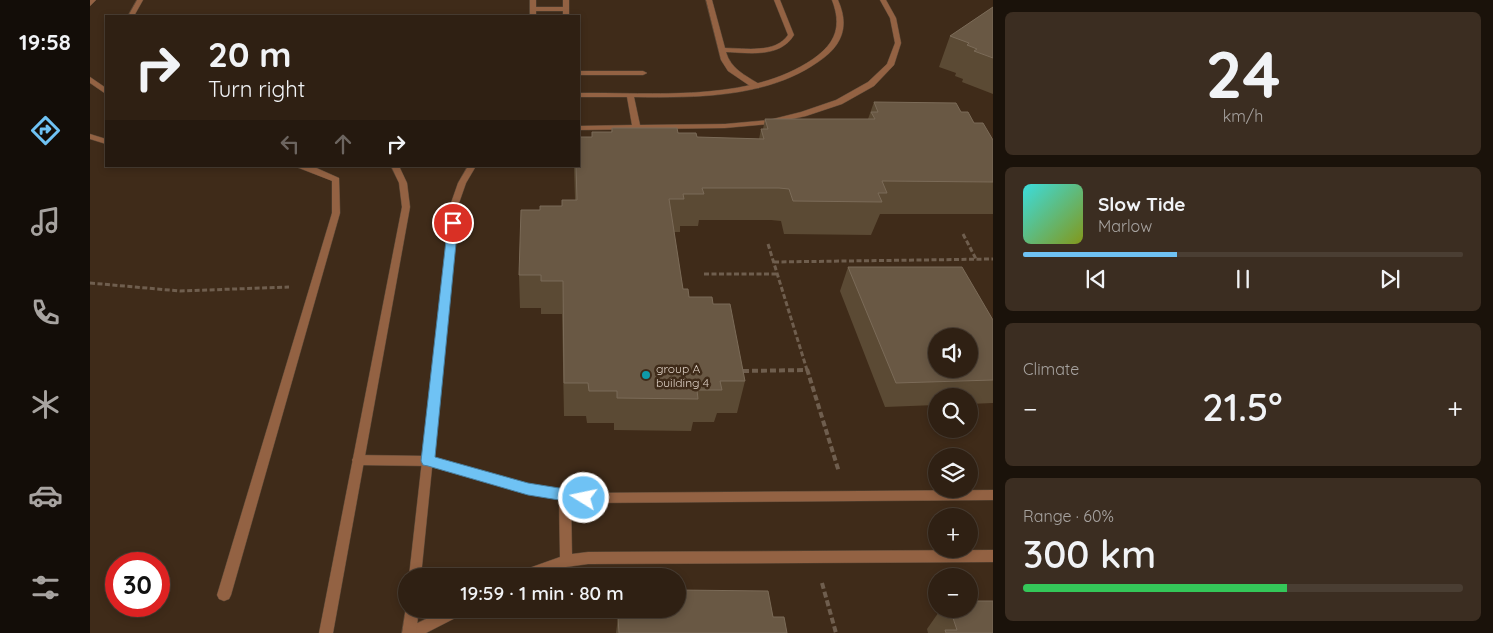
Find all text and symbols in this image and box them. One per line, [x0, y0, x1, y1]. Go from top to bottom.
text: 19:58 [19, 28, 71, 56]
text: 20 m [208, 32, 291, 76]
text: 24 [1205, 33, 1281, 114]
icon: right [125, 35, 190, 100]
text: Turn right [208, 75, 305, 103]
text: km/h [1223, 106, 1263, 126]
icon: directions [28, 113, 63, 148]
icon: left [276, 130, 304, 158]
icon: ahead [329, 130, 357, 158]
icon: right [382, 130, 410, 158]
text: Slow Tide [1098, 192, 1186, 216]
pin [432, 202, 474, 244]
icon: music [28, 204, 63, 239]
icon: arrive [439, 209, 467, 237]
text: Marlow [1098, 216, 1152, 236]
icon: previous [1082, 265, 1110, 293]
icon: pause [1229, 265, 1257, 293]
icon: next [1376, 265, 1404, 293]
icon: phone [28, 295, 63, 330]
map controls [928, 328, 978, 618]
button: sound [928, 328, 978, 378]
text: Climate [1023, 359, 1079, 379]
place label: group A building 4 [656, 361, 709, 390]
marker: group A building 4 [640, 369, 652, 381]
text: 21.5° [1202, 383, 1283, 431]
icon: climate [28, 387, 63, 422]
button: search [928, 388, 978, 438]
text: − [1023, 391, 1038, 426]
text: + [1447, 391, 1463, 426]
button: layers [928, 448, 978, 498]
position arrow [557, 471, 609, 523]
icon: car [28, 478, 63, 513]
text: Range · 60% [1023, 506, 1114, 526]
button: + [928, 508, 978, 558]
text: 300 km [1023, 530, 1156, 578]
speed limit sign: 30 [105, 552, 170, 617]
button: − [928, 568, 978, 618]
icon: filters [28, 570, 63, 605]
text: 19:59 · 1 min · 80 m [460, 581, 624, 605]

